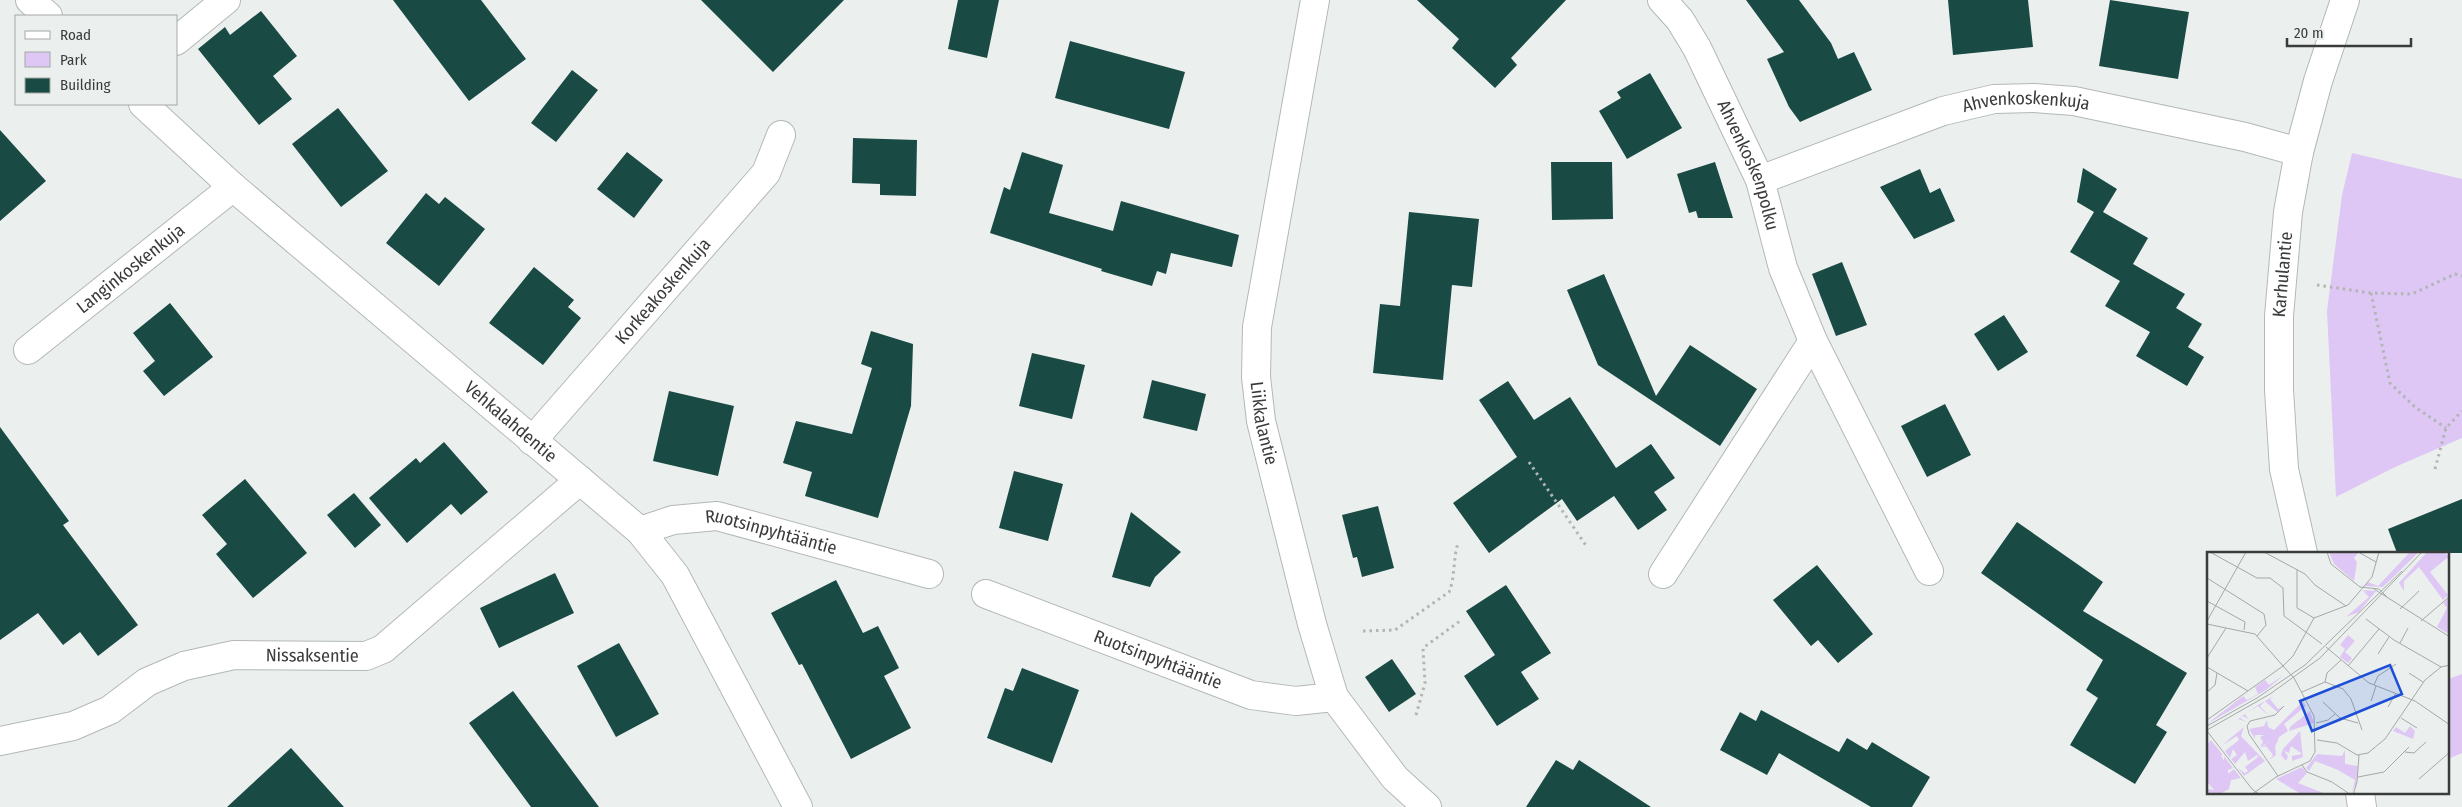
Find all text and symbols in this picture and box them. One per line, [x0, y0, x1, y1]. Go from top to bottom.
legend [15, 15, 178, 105]
scale bar [2287, 15, 2411, 47]
text: 20 m [2294, 24, 2324, 42]
text: Road [60, 26, 91, 44]
text: Park [60, 51, 87, 69]
text: Building [60, 76, 111, 94]
street label: Ahvenkoskenkuja [1960, 87, 2092, 117]
street label: Ahvenkoskenpolku [1712, 96, 1784, 233]
street label: Langinkoskenkuja [72, 219, 189, 318]
street label: Karhulantie [2268, 231, 2297, 318]
street label: Korkeakoskenkuja [611, 233, 715, 349]
street label: Vehkalahdentie [460, 376, 561, 467]
street label: Liikkalantie [1246, 380, 1283, 467]
street label: Ruotsinpyhtääntie [704, 505, 839, 559]
inset map [2207, 552, 2450, 794]
street label: Ruotsinpyhtääntie [1091, 625, 1225, 694]
street label: Nissaksentie [266, 644, 359, 667]

